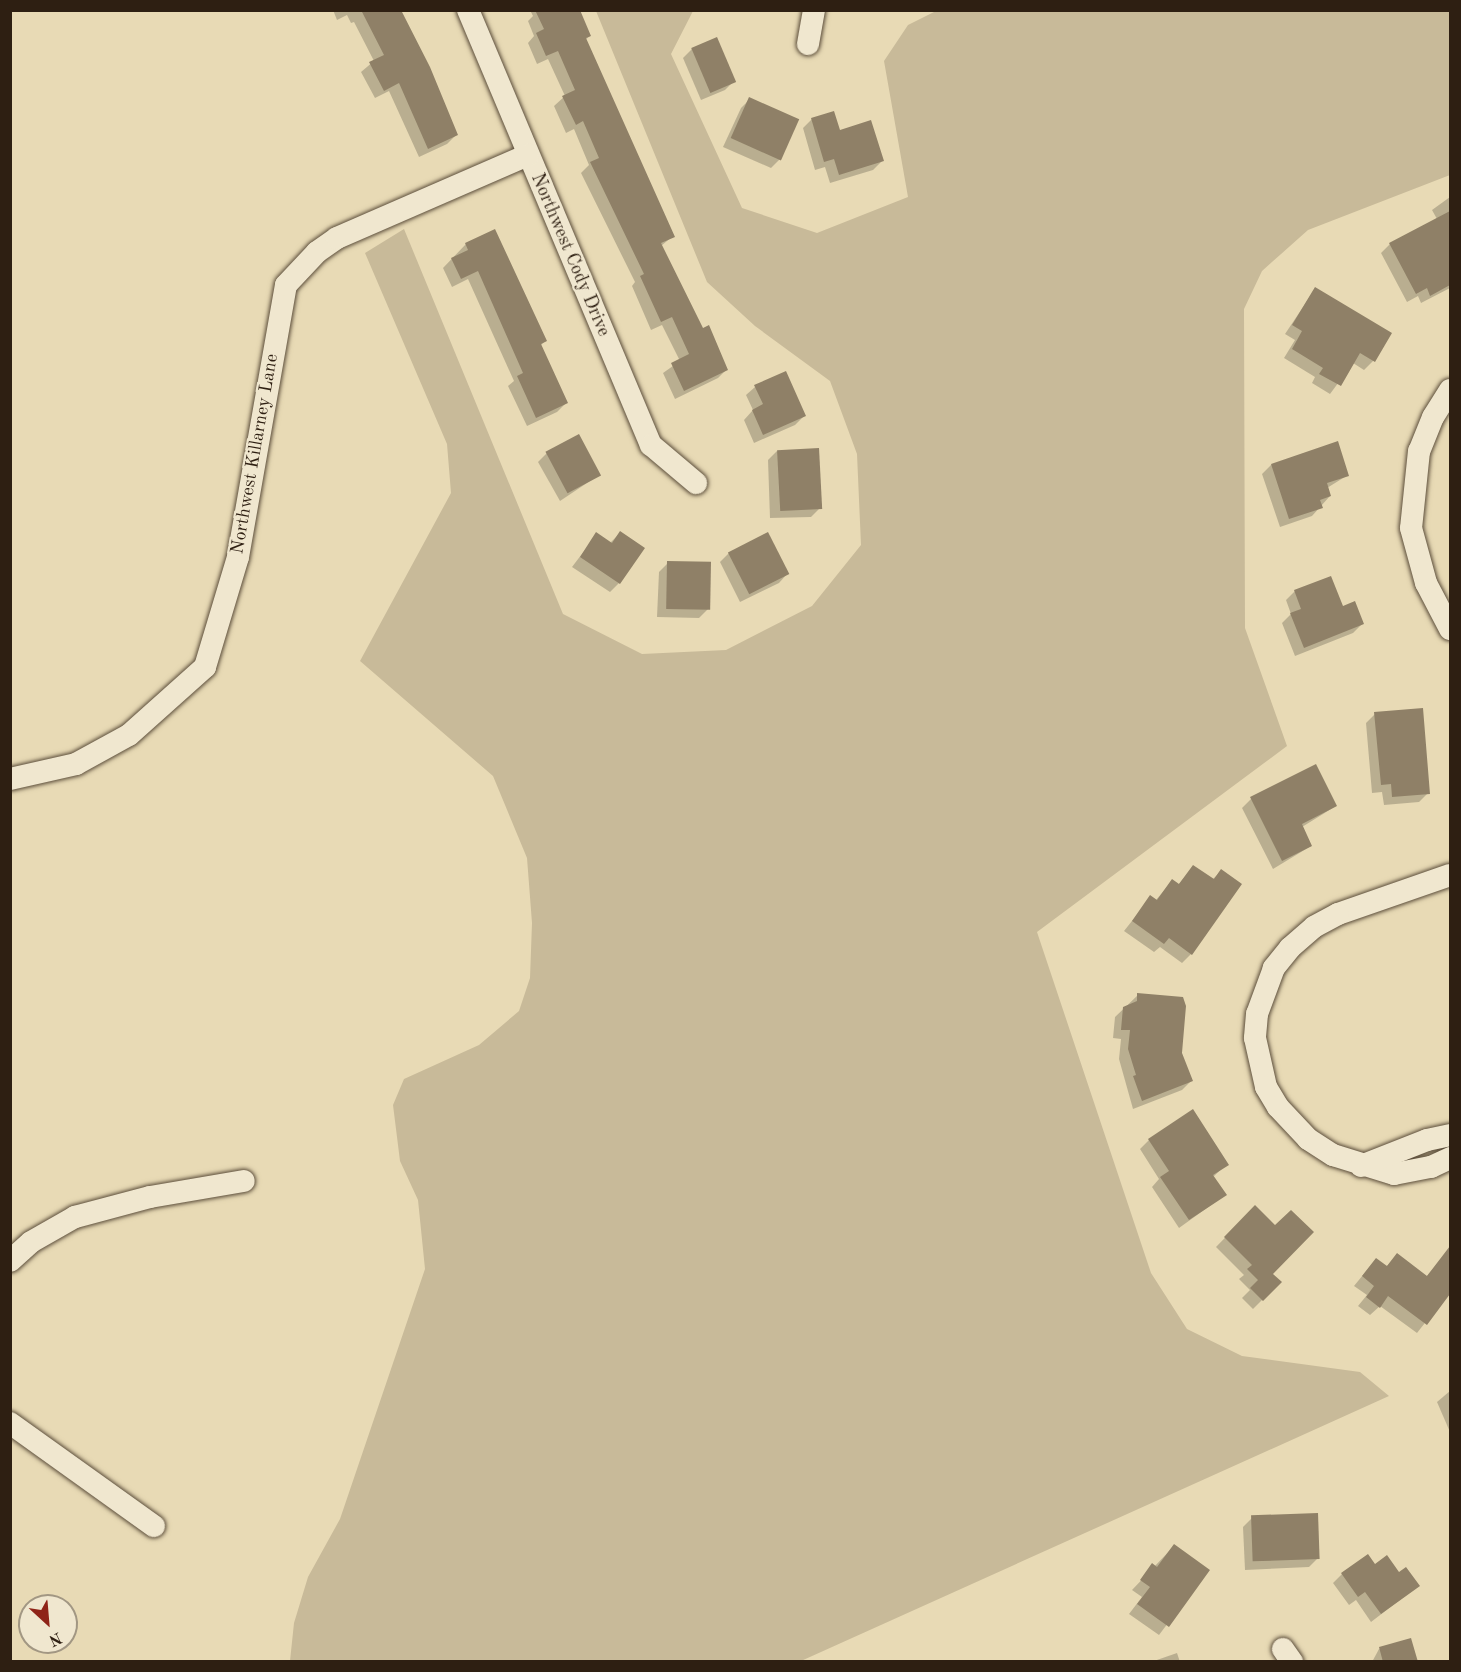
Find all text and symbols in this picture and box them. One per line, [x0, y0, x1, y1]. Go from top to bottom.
street label: Northwest Cody Drive [526, 170, 614, 340]
street label: Northwest Killarney Lane [227, 352, 283, 556]
north arrow [18, 1594, 78, 1654]
text: N [46, 1629, 64, 1648]

